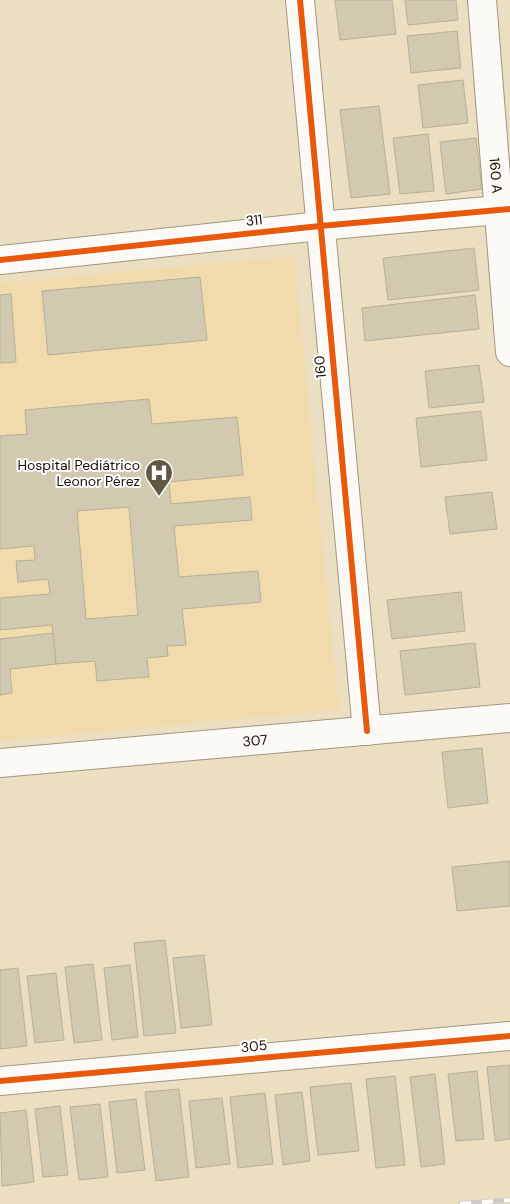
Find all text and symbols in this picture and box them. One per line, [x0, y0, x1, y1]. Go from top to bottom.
street label: 160 A [486, 157, 506, 194]
street label: 311 [245, 210, 263, 230]
street label: 160 [310, 355, 330, 379]
place label: Hospital Pediátrico Leonor Pérez [18, 456, 140, 490]
hospital icon: Hospital Pediátrico Leonor Pérez [144, 458, 174, 497]
street label: 307 [242, 730, 268, 751]
street label: 305 [240, 1036, 268, 1056]

